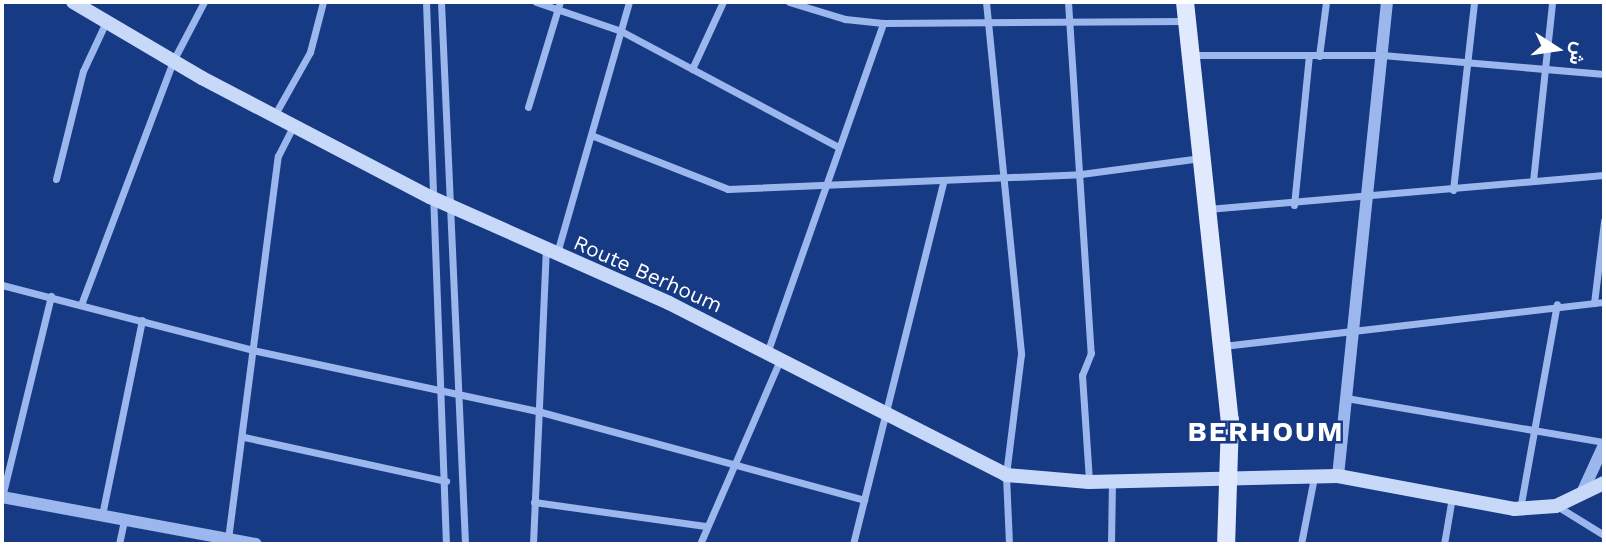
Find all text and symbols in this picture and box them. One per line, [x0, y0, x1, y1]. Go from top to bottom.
north arrow [1522, 14, 1592, 84]
text: ش [1564, 40, 1592, 67]
street label: Route Berhoum [570, 230, 726, 318]
district label: BERHOUM [1188, 415, 1344, 449]

